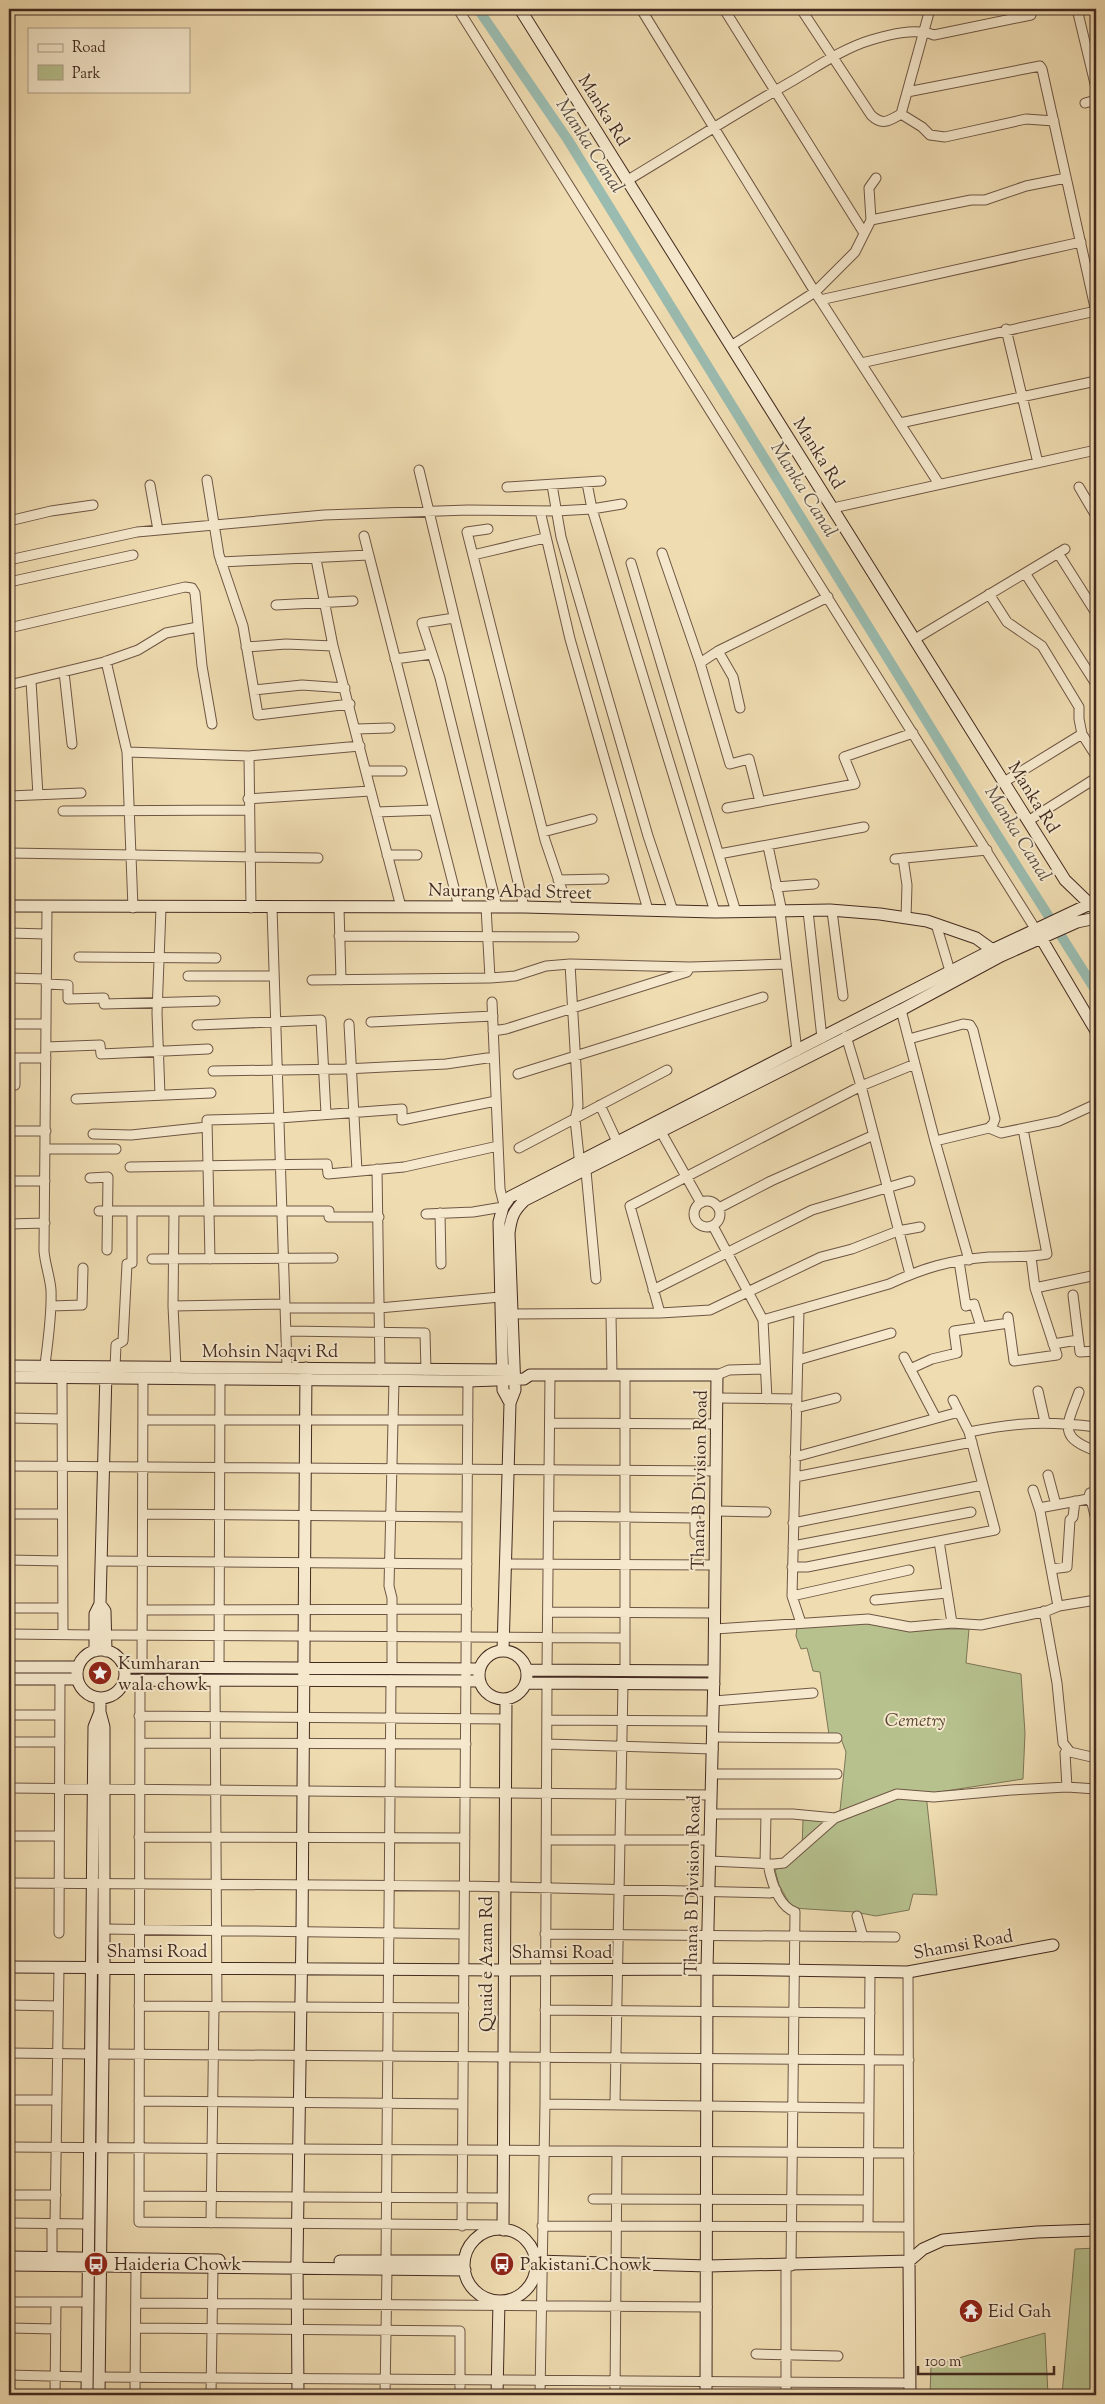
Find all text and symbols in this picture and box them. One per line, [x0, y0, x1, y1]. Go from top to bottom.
legend [28, 28, 190, 92]
text: Road [72, 38, 106, 59]
text: Park [72, 64, 101, 85]
street label: Manka Rd [570, 70, 635, 152]
water label: Manka Canal [548, 94, 630, 199]
street label: Manka Rd [785, 413, 850, 495]
water label: Manka Canal [763, 437, 843, 543]
street label: Manka Rd [1000, 757, 1065, 839]
water label: Manka Canal [977, 781, 1057, 887]
street label: Naurang Abad Street [428, 879, 592, 907]
street label: Mohsin Naqvi Rd [202, 1340, 338, 1366]
street label: Thana B Division Road [686, 1390, 716, 1570]
place label: Kumharan wala chowk [118, 1652, 208, 1699]
place icon: Kumharan wala chowk [87, 1660, 113, 1686]
park label: Cemetry [885, 1709, 945, 1735]
street label: Thana B Division Road [679, 1795, 709, 1975]
street label: Quaid e Azam Rd [475, 1896, 501, 2032]
street label: Shamsi Road [911, 1924, 1015, 1968]
street label: Shamsi Road [107, 1940, 207, 1966]
street label: Shamsi Road [512, 1941, 612, 1967]
bus stop icon: Haideria Chowk [83, 2251, 109, 2277]
bus stop icon: Pakistani Chowk [489, 2251, 515, 2277]
place label: Haideria Chowk [114, 2253, 242, 2279]
place label: Pakistani Chowk [520, 2253, 652, 2279]
temple icon: Eid Gah [958, 2298, 984, 2324]
place label: Eid Gah [988, 2300, 1052, 2326]
scale bar [918, 2344, 1054, 2376]
text: 100 m [925, 2352, 962, 2373]

